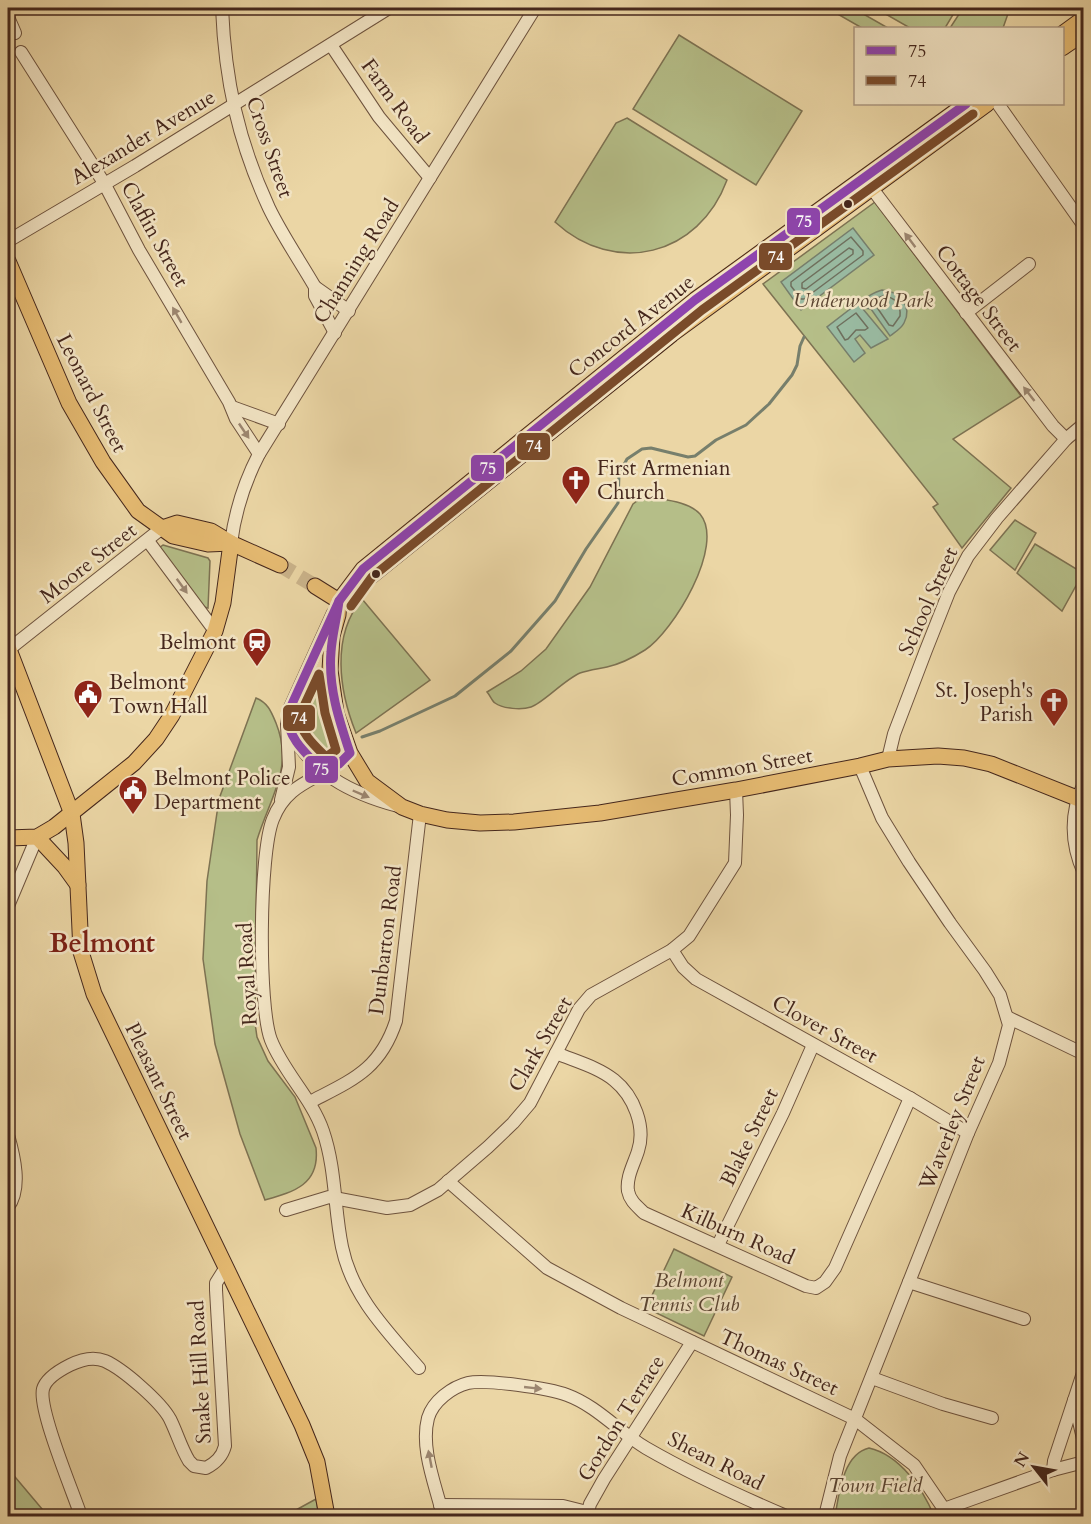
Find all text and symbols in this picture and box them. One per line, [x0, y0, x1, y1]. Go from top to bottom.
legend [854, 27, 1064, 105]
text: 75 [908, 39, 926, 64]
street label: Farm Road [354, 53, 435, 150]
text: 74 [908, 69, 926, 94]
street label: Alexander Avenue [66, 83, 221, 192]
street label: Cross Street [239, 93, 300, 202]
street label: Claflin Street [114, 176, 196, 293]
street label: Channing Road [307, 193, 406, 329]
unlabelled marker [842, 198, 854, 210]
line badge: 75 [786, 207, 821, 236]
text: 75 [796, 211, 812, 233]
one-way arrow [905, 232, 917, 247]
street label: Cottage Street [929, 239, 1029, 358]
line badge: 74 [758, 242, 793, 271]
text: 74 [768, 247, 784, 269]
street label: Concord Avenue [562, 268, 700, 385]
park label: Underwood Park [793, 286, 934, 315]
one-way arrow [172, 306, 182, 323]
street label: Leonard Street [49, 329, 134, 458]
one-way arrow [1023, 387, 1035, 402]
one-way arrow [238, 423, 249, 439]
line badge: 74 [516, 432, 551, 461]
text: 74 [526, 436, 542, 458]
line badge: 75 [470, 454, 505, 482]
place label: First Armenian Church [597, 454, 731, 507]
text: 75 [480, 458, 496, 480]
church icon: First Armenian Church [560, 464, 592, 506]
street label: Moore Street [34, 516, 143, 610]
street label: School Street [892, 542, 965, 660]
unlabelled marker [370, 568, 382, 580]
one-way arrow [176, 578, 188, 594]
station icon: Belmont [241, 626, 273, 668]
place label: Belmont [159, 628, 236, 657]
place label: Belmont Town Hall [109, 668, 207, 721]
place label: St. Joseph's Parish [935, 676, 1033, 729]
public building icon: Belmont Town Hall [72, 678, 104, 720]
church icon: St. Joseph's Parish [1038, 686, 1070, 728]
line badge: 74 [282, 704, 316, 732]
text: 74 [291, 708, 307, 730]
street label: Common Street [669, 741, 815, 794]
line badge: 75 [304, 755, 339, 784]
text: 75 [313, 759, 329, 781]
place label: Belmont Police Department [154, 764, 291, 817]
public building icon: Belmont Police Department [117, 774, 149, 816]
one-way arrow [352, 789, 370, 799]
street label: Dunbarton Road [362, 864, 409, 1016]
street label: Royal Road [230, 922, 265, 1026]
district label: Belmont [49, 925, 155, 962]
street label: Clover Street [767, 988, 883, 1071]
street label: Clark Street [501, 991, 580, 1097]
street label: Pleasant Street [118, 1018, 200, 1145]
street label: Waverley Street [912, 1051, 993, 1195]
street label: Blake Street [713, 1083, 786, 1191]
street label: Kilburn Road [677, 1197, 799, 1272]
park label: Belmont Tennis Club [639, 1266, 739, 1319]
street label: Snake Hill Road [182, 1299, 219, 1445]
street label: Thomas Street [715, 1322, 843, 1403]
street label: Gordon Terrace [571, 1349, 672, 1487]
one-way arrow [524, 1383, 543, 1392]
street label: Shean Road [663, 1425, 769, 1498]
north arrow [1004, 1437, 1064, 1497]
text: N [1009, 1448, 1035, 1471]
one-way arrow [425, 1450, 434, 1469]
park label: Town Field [828, 1471, 923, 1500]

